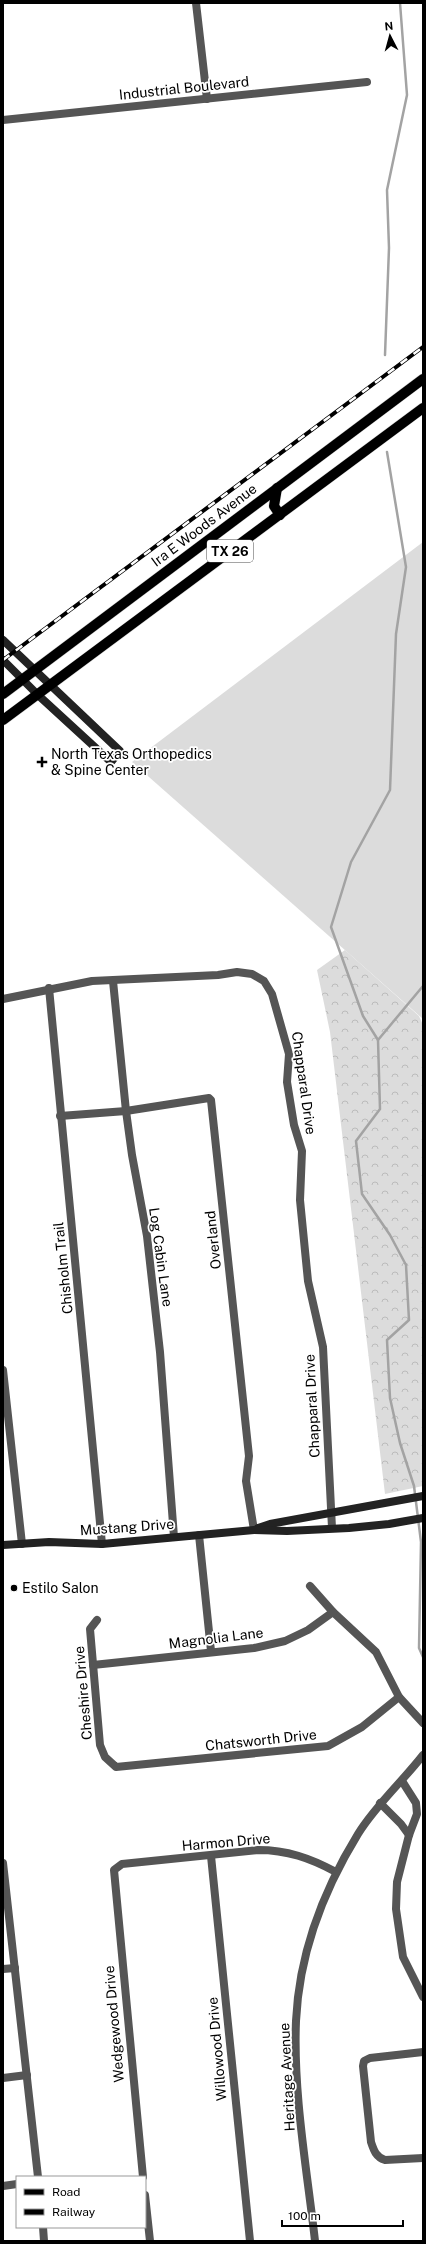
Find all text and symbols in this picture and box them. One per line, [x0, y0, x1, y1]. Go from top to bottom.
north arrow [370, 16, 410, 56]
text: N [384, 20, 394, 32]
street label: Industrial Boulevard [118, 73, 250, 103]
street label: Ira E Woods Avenue [148, 480, 260, 570]
road number: TX 26 [207, 540, 253, 562]
place label: North Texas Orthopedics & Spine Center [51, 746, 212, 778]
marker: North Texas Orthopedics & Spine Center [36, 756, 48, 768]
street label: Chapparal Drive [289, 1030, 319, 1136]
street label: Log Cabin Lane [146, 1206, 176, 1308]
street label: Overland [202, 1210, 224, 1270]
street label: Chisholm Trail [50, 1221, 76, 1315]
street label: Chapparal Drive [301, 1354, 323, 1458]
street label: Mustang Drive [79, 1516, 175, 1538]
place label: Estilo Salon [22, 1580, 99, 1596]
marker: Estilo Salon [9, 1583, 19, 1593]
street label: Magnolia Lane [168, 1624, 264, 1652]
street label: Cheshire Drive [71, 1645, 95, 1741]
street label: Chatsworth Drive [204, 1726, 318, 1754]
street label: Harmon Drive [181, 1830, 271, 1854]
street label: Wedgewood Drive [101, 1965, 127, 2083]
street label: Willowood Drive [204, 1996, 230, 2102]
street label: Heritage Avenue [276, 2022, 298, 2132]
legend [16, 2176, 146, 2228]
text: Road [52, 2185, 80, 2199]
scale bar [282, 2202, 403, 2228]
text: Railway [52, 2205, 96, 2219]
text: 100 m [288, 2209, 321, 2223]

